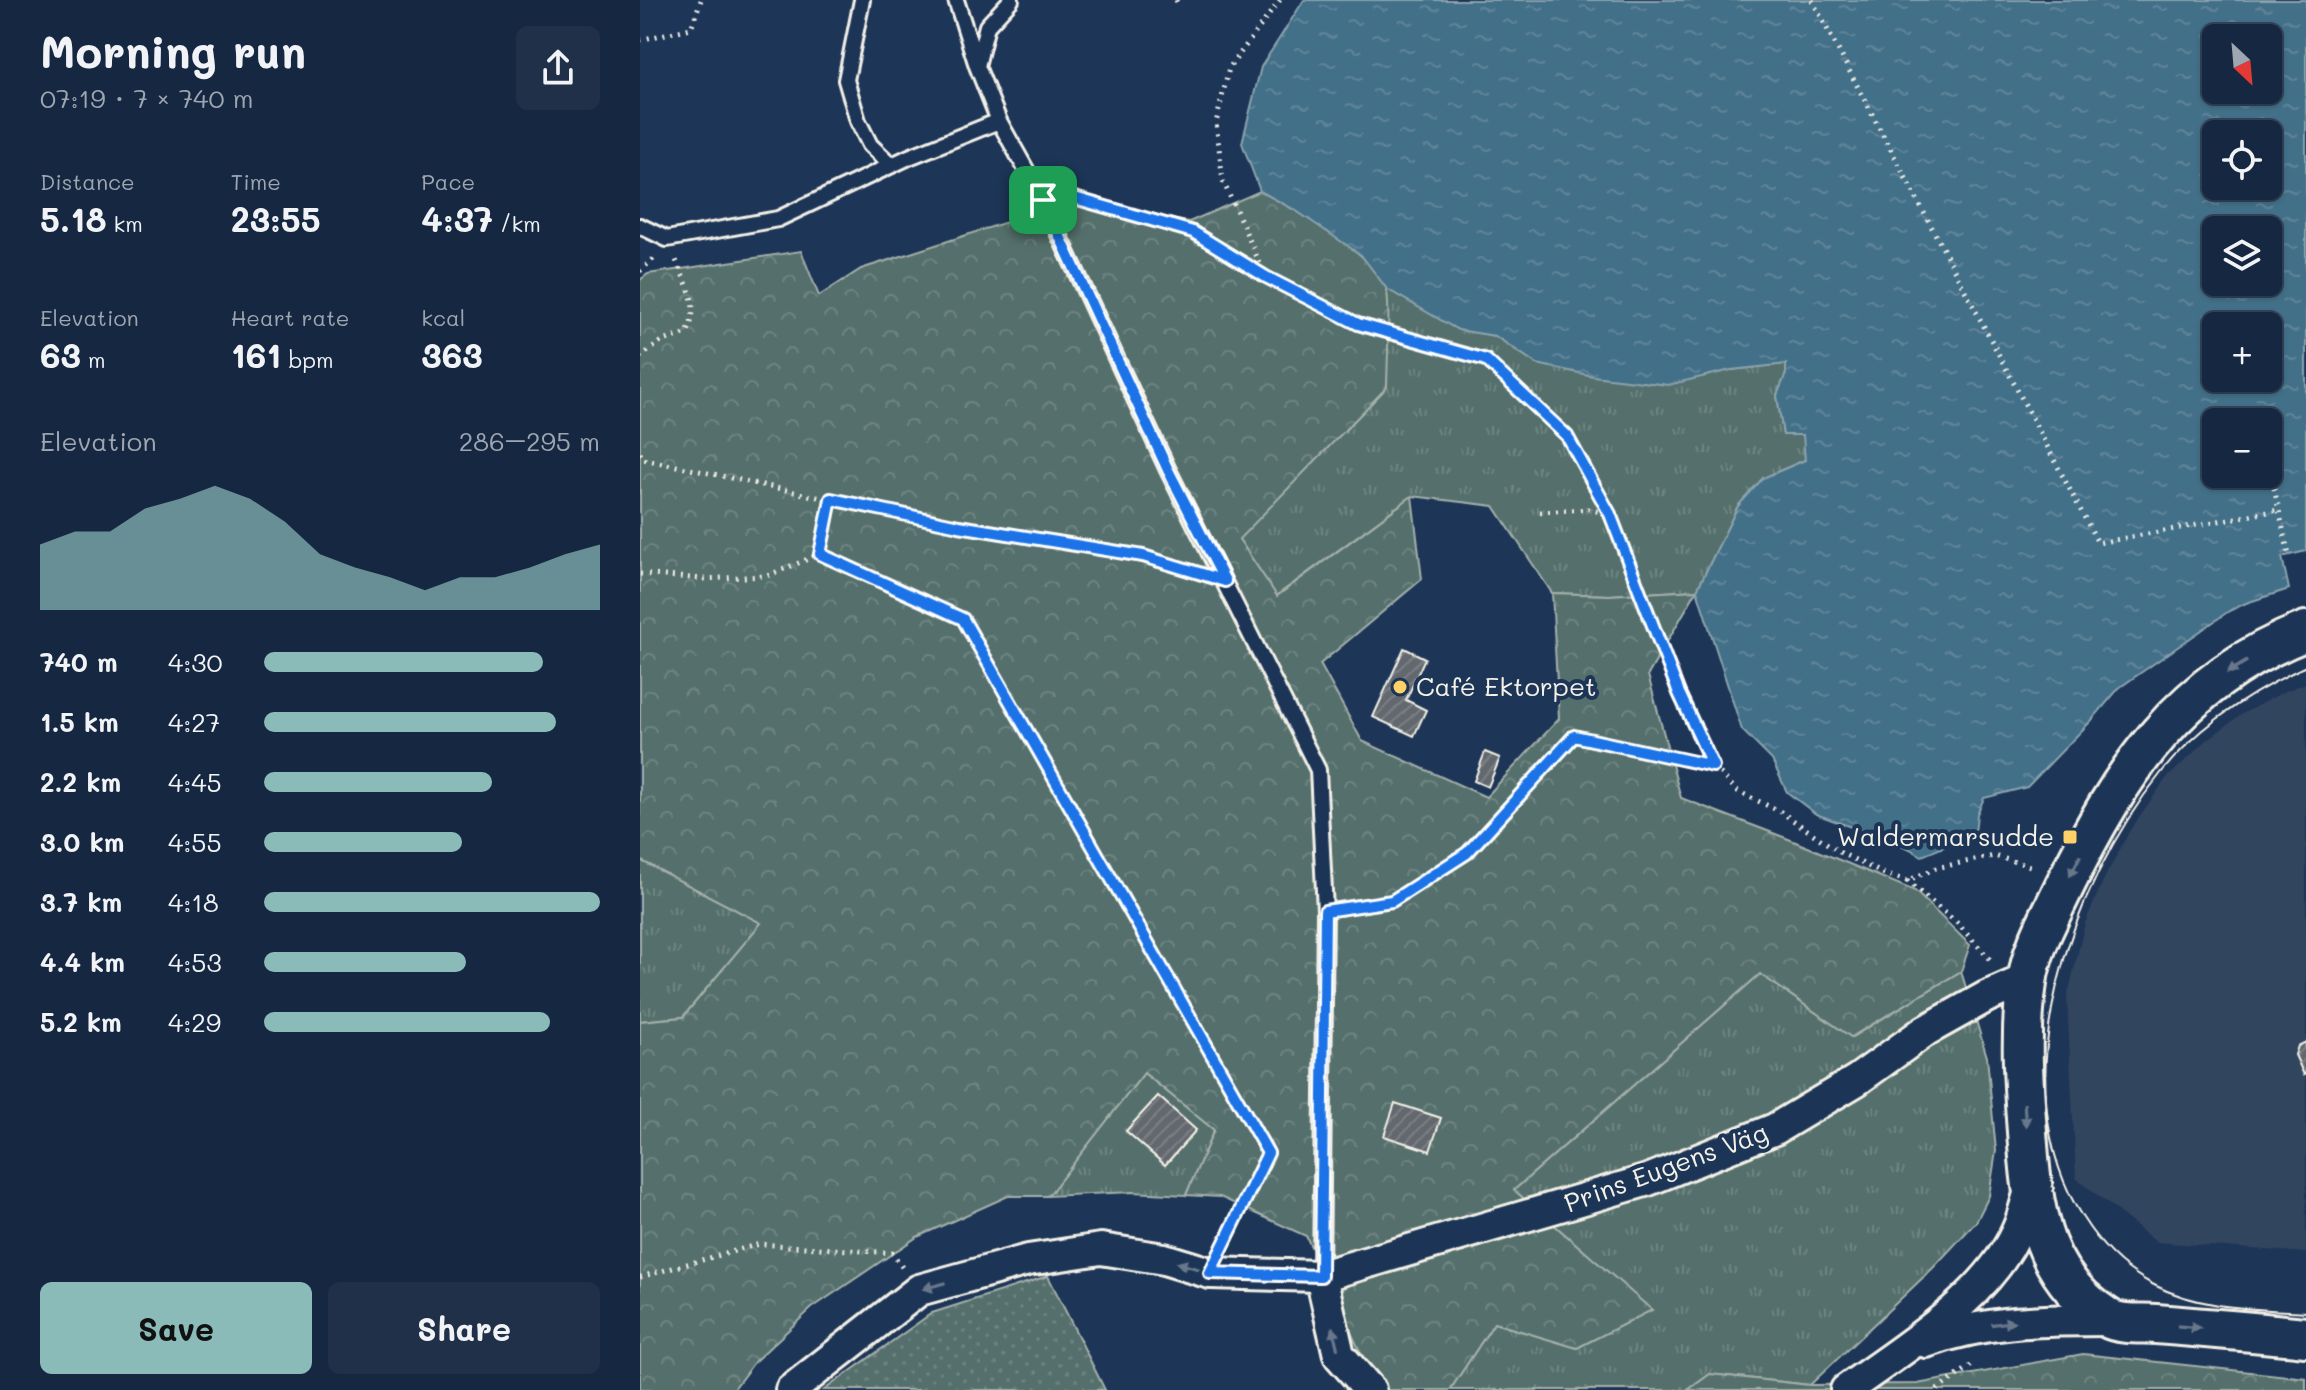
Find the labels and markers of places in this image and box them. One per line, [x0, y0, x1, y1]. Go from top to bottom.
pin [1009, 166, 1077, 234]
place label: Café Ektorpet [1416, 669, 1596, 703]
marker: Café Ektorpet [1391, 678, 1409, 696]
place label: Waldermarsudde [1837, 819, 2054, 853]
marker: Waldermarsudde [2061, 828, 2079, 846]

